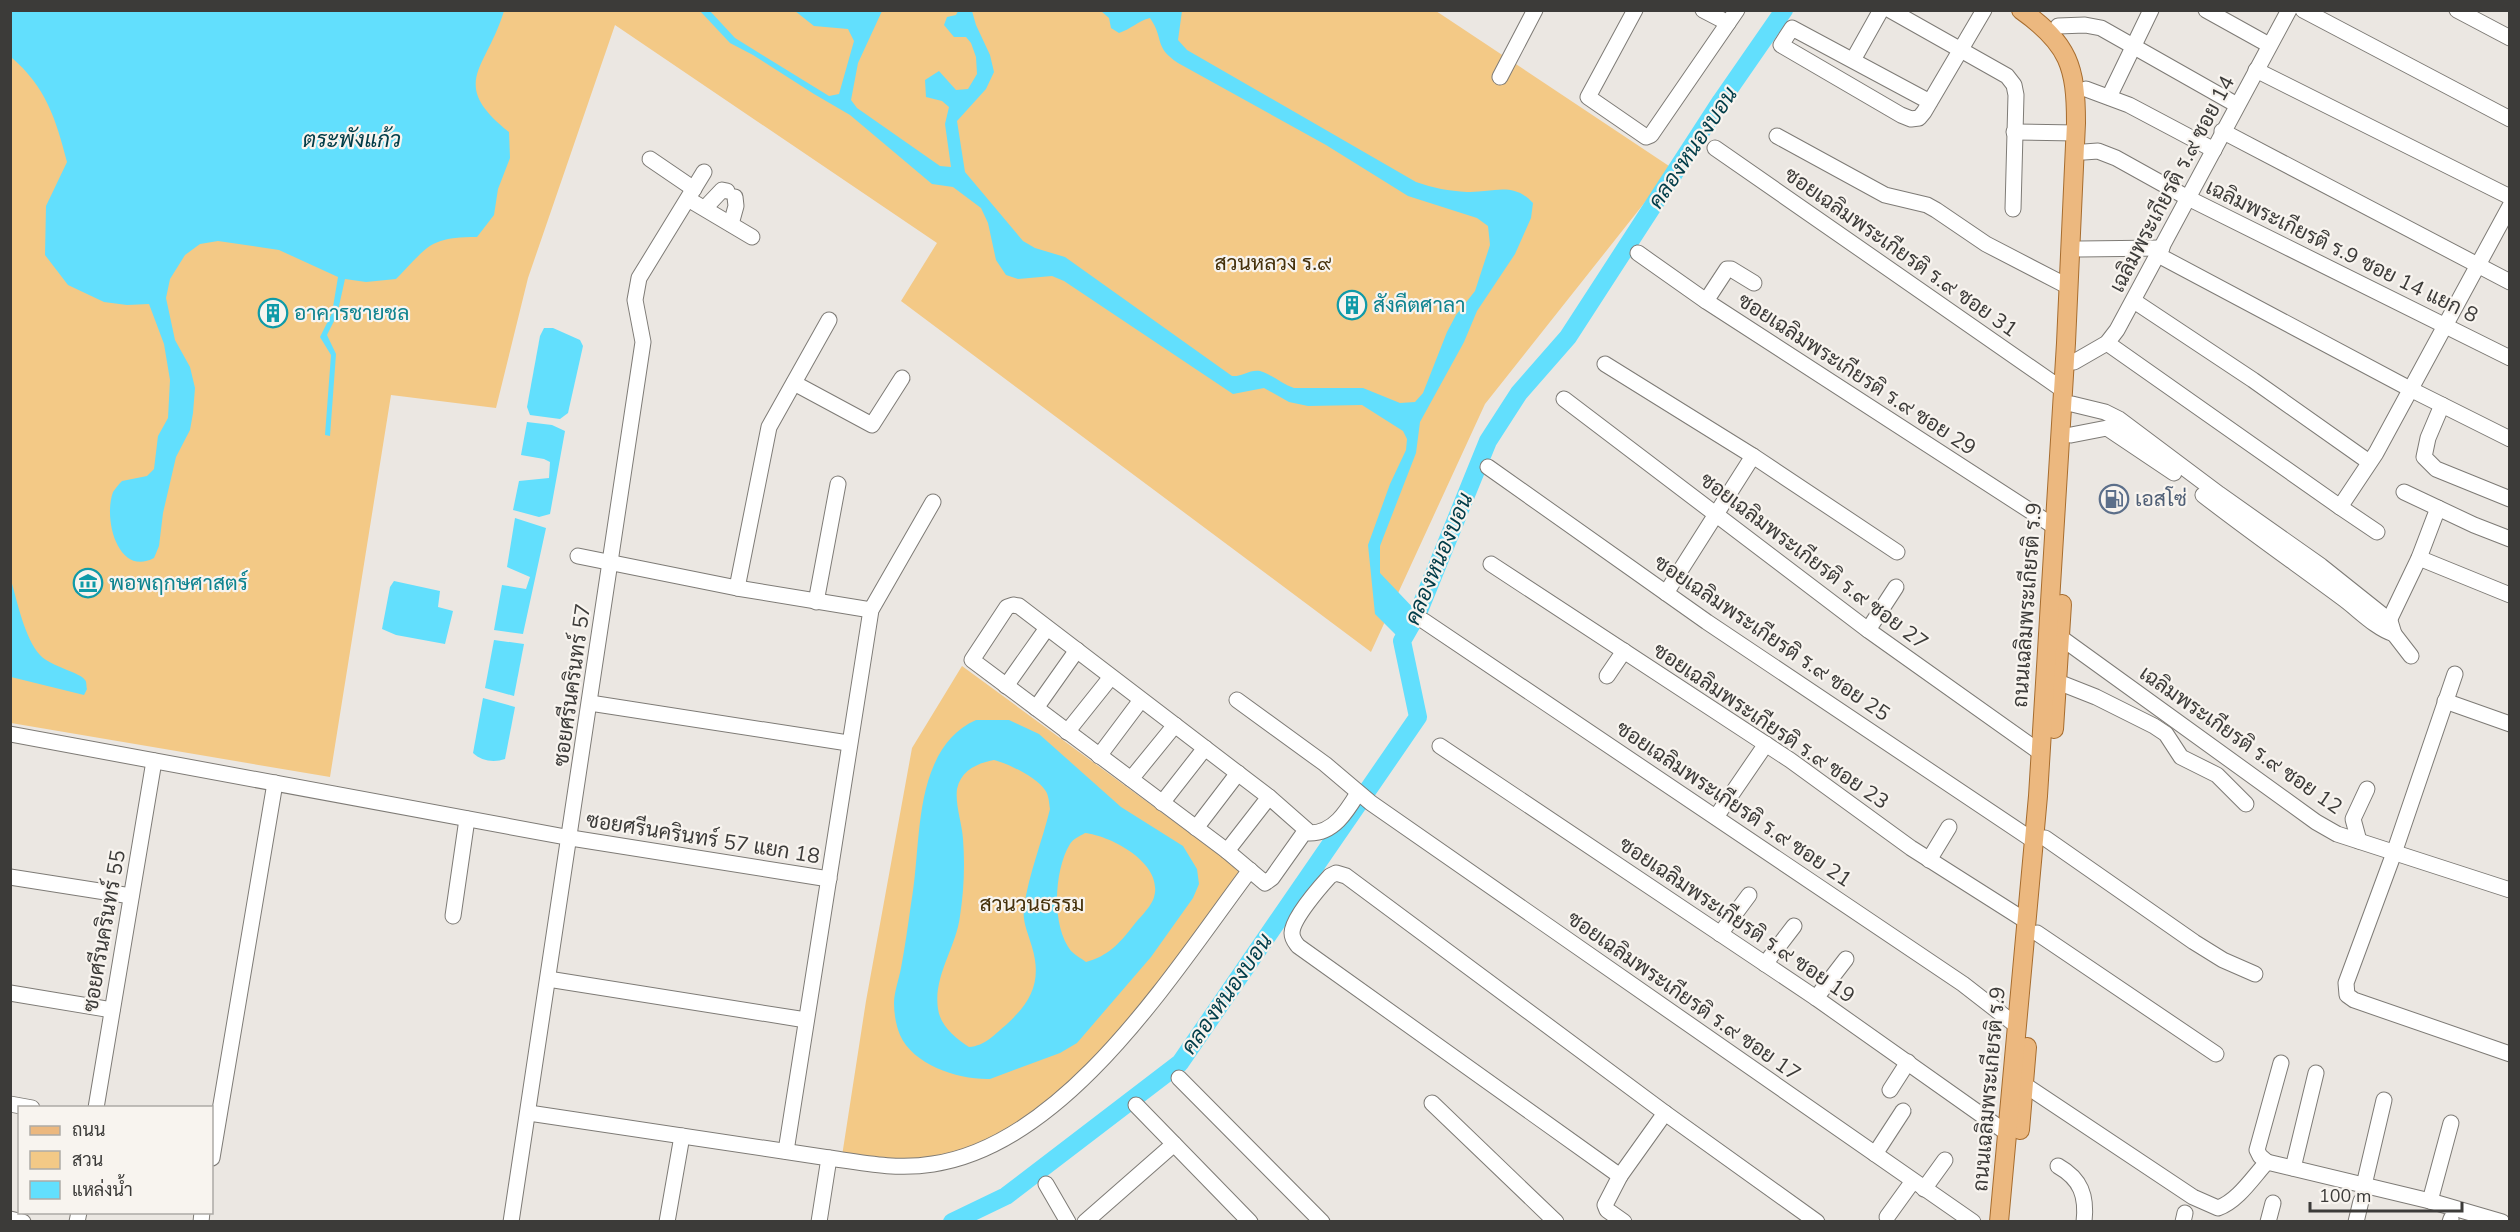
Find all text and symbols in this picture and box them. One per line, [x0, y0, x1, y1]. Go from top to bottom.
street label: เฉลิมพระเกียรติ ร.๙ ซอย 14 [2103, 71, 2241, 297]
water label: คลองหนองบอน [1641, 81, 1745, 215]
water label: ตระพังแก้ว [303, 125, 401, 155]
street label: ซอยเฉลิมพระเกียรติ ร.๙ ซอย 31 [1779, 161, 2023, 343]
street label: เฉลิมพระเกียรติ ร.9 ซอย 14 แยก 8 [2201, 173, 2483, 329]
park label: สวนหลวง ร.๙ [1214, 249, 1332, 277]
street label: ซอยเฉลิมพระเกียรติ ร.๙ ซอย 29 [1732, 286, 1982, 462]
building icon: สังคีตศาลา [1336, 289, 1368, 321]
place label: สังคีตศาลา [1373, 291, 1465, 319]
building icon: อาคารชายชล [257, 297, 289, 329]
place label: อาคารชายชล [294, 299, 409, 327]
street label: ซอยเฉลิมพระเกียรติ ร.๙ ซอย 27 [1694, 466, 1934, 656]
fuel station icon: เอสโซ่ [2098, 483, 2130, 515]
place label: เอสโซ่ [2135, 485, 2187, 513]
water label: คลองหนองบอน [1398, 488, 1480, 630]
street label: ถนนเฉลิมพระเกียรติ ร.9 [2006, 502, 2048, 708]
street label: ซอยเฉลิมพระเกียรติ ร.๙ ซอย 25 [1649, 548, 1895, 728]
museum icon: พอพฤกษศาสตร์ [72, 567, 104, 599]
place label: พอพฤกษศาสตร์ [109, 569, 248, 597]
street label: ซอยศรีนครินทร์ 57 [547, 602, 597, 768]
street label: ซอยเฉลิมพระเกียรติ ร.๙ ซอย 23 [1648, 636, 1894, 816]
street label: เฉลิมพระเกียรติ ร.๙ ซอย 12 [2134, 659, 2348, 821]
street label: ซอยเฉลิมพระเกียรติ ร.๙ ซอย 21 [1611, 714, 1857, 894]
street label: ซอยศรีนครินทร์ 57 แยก 18 [584, 806, 822, 870]
street label: ซอยเฉลิมพระเกียรติ ร.๙ ซอย 19 [1614, 830, 1860, 1010]
street label: ซอยศรีนครินทร์ 55 [76, 848, 132, 1014]
park label: สวนวนธรรม [979, 890, 1085, 918]
street label: ซอยเฉลิมพระเกียรติ ร.๙ ซอย 17 [1562, 905, 1806, 1087]
water label: คลองหนองบอน [1174, 928, 1280, 1060]
street label: ถนนเฉลิมพระเกียรติ ร.9 [1966, 985, 2012, 1193]
legend [18, 1106, 213, 1214]
text: ถนน [72, 1118, 105, 1142]
text: สวน [72, 1148, 103, 1172]
text: แหล่งน้ำ [72, 1174, 133, 1202]
scale bar [2310, 1175, 2462, 1213]
text: 100 m [2319, 1184, 2371, 1208]

